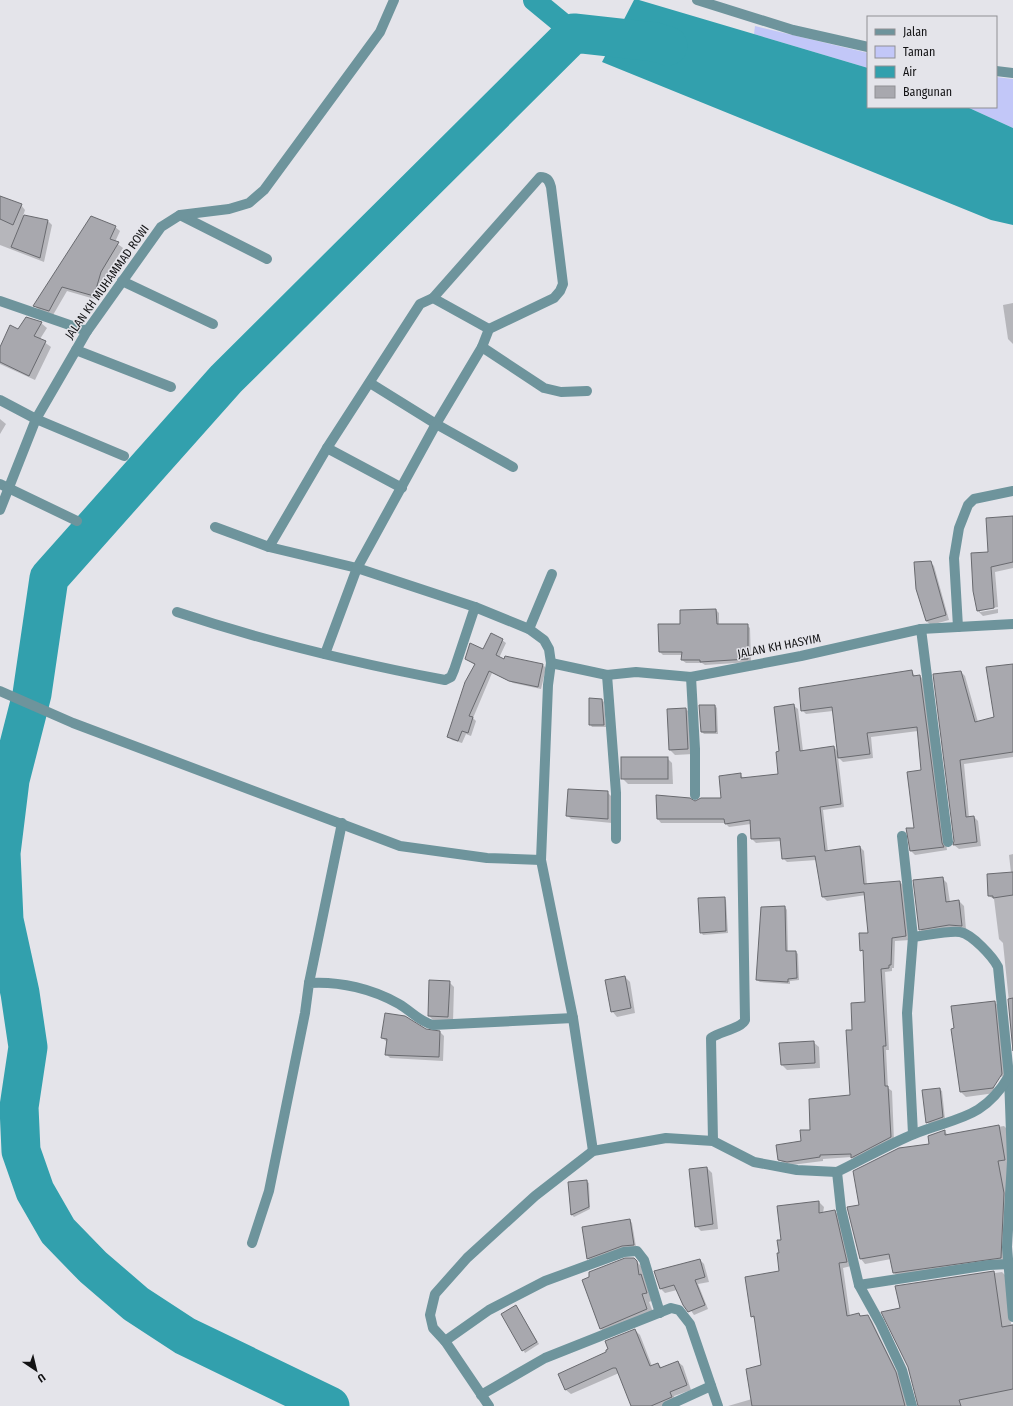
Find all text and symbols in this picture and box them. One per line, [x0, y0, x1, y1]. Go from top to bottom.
legend [867, 16, 997, 108]
text: Jalan [903, 25, 927, 39]
text: Taman [903, 45, 935, 59]
text: Air [903, 65, 917, 79]
text: Bangunan [903, 85, 952, 99]
street label: JALAN KH MUHAMMAD ROWI [62, 222, 152, 342]
street label: JALAN KH HASYIM [736, 631, 822, 661]
north arrow [16, 1350, 56, 1390]
text: U [35, 1371, 48, 1385]

